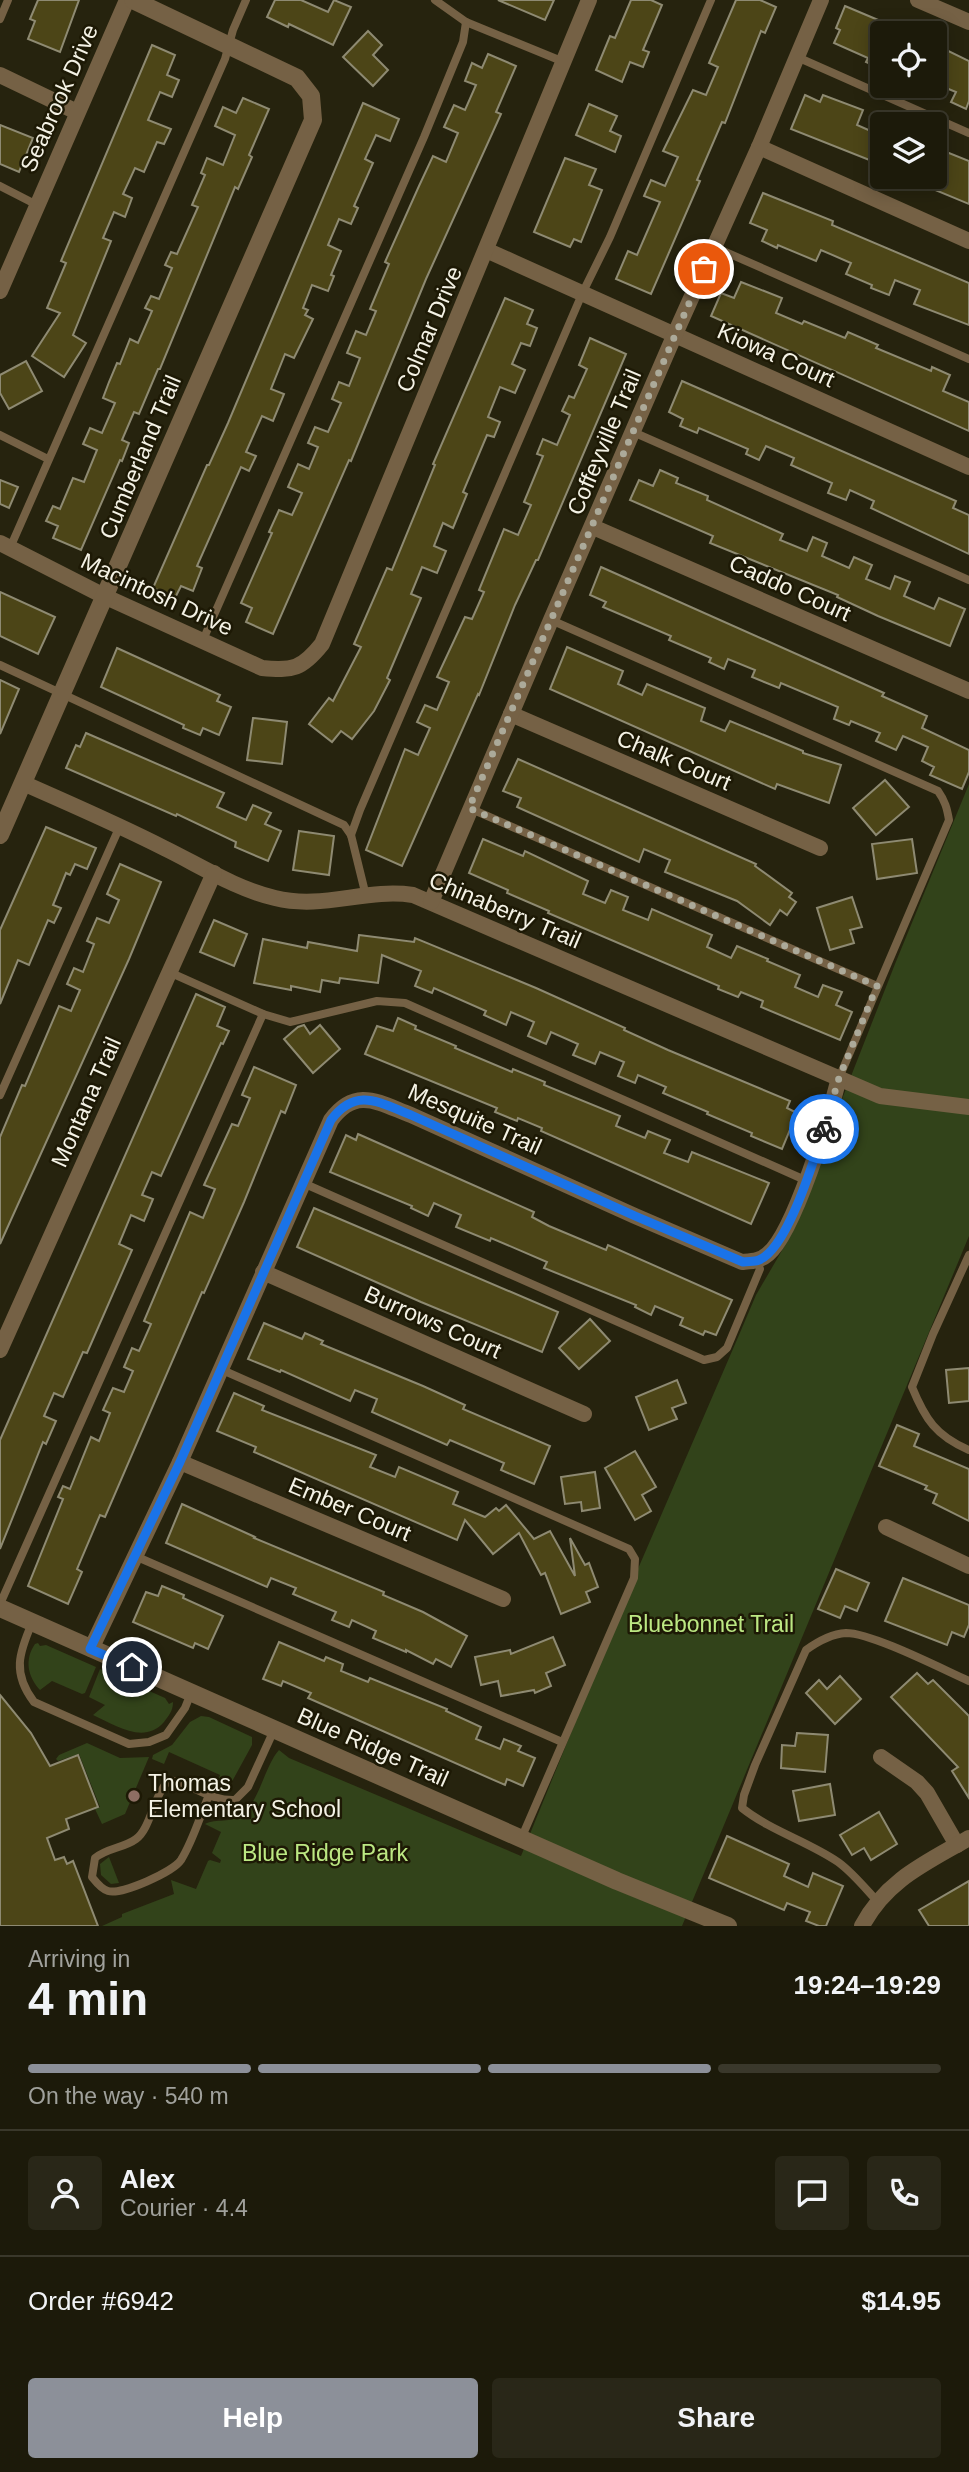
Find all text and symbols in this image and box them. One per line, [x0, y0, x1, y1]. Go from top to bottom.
street label: Seabrook Drive [15, 20, 103, 176]
map controls [870, 21, 947, 189]
button: locate [870, 21, 947, 98]
button: layers [870, 112, 947, 189]
pin [674, 239, 734, 299]
icon: bag [685, 250, 723, 288]
street label: Colmar Drive [391, 262, 467, 396]
street label: Kiowa Court [713, 318, 839, 393]
street label: Coffeyville Trail [562, 365, 646, 519]
street label: Cumberland Trail [94, 371, 186, 543]
street label: Macintosh Drive [77, 547, 237, 641]
street label: Caddo Court [725, 550, 855, 627]
street label: Chalk Court [613, 724, 736, 796]
street label: Chinaberry Trail [425, 866, 585, 954]
street label: Montana Trail [46, 1033, 126, 1171]
street label: Mesquite Trail [404, 1078, 546, 1160]
courier [789, 1094, 859, 1164]
icon: bike [805, 1110, 843, 1148]
street label: Burrows Court [361, 1280, 506, 1364]
street label: Ember Court [285, 1472, 416, 1547]
park label: Bluebonnet Trail [628, 1611, 794, 1637]
pin [102, 1637, 162, 1697]
icon: home [113, 1648, 151, 1686]
street label: Blue Ridge Trail [294, 1702, 452, 1792]
place label: Thomas Elementary School [148, 1770, 341, 1822]
marker: Thomas Elementary School [126, 1788, 142, 1804]
park label: Blue Ridge Park [242, 1840, 409, 1866]
text: Arriving in [28, 1946, 130, 1972]
text: 19:24–19:29 [794, 1970, 941, 2000]
text: 4 min [28, 1973, 148, 2025]
text: On the way · 540 m [28, 2083, 229, 2109]
button: person [28, 2156, 102, 2230]
button: chat [775, 2156, 849, 2230]
button: phone [867, 2156, 941, 2230]
text: Alex [120, 2164, 175, 2194]
text: Courier · 4.4 [120, 2195, 248, 2221]
text: Order #6942 [28, 2286, 174, 2316]
text: $14.95 [861, 2286, 941, 2316]
button: Help [28, 2378, 478, 2458]
button: Share [492, 2378, 941, 2458]

